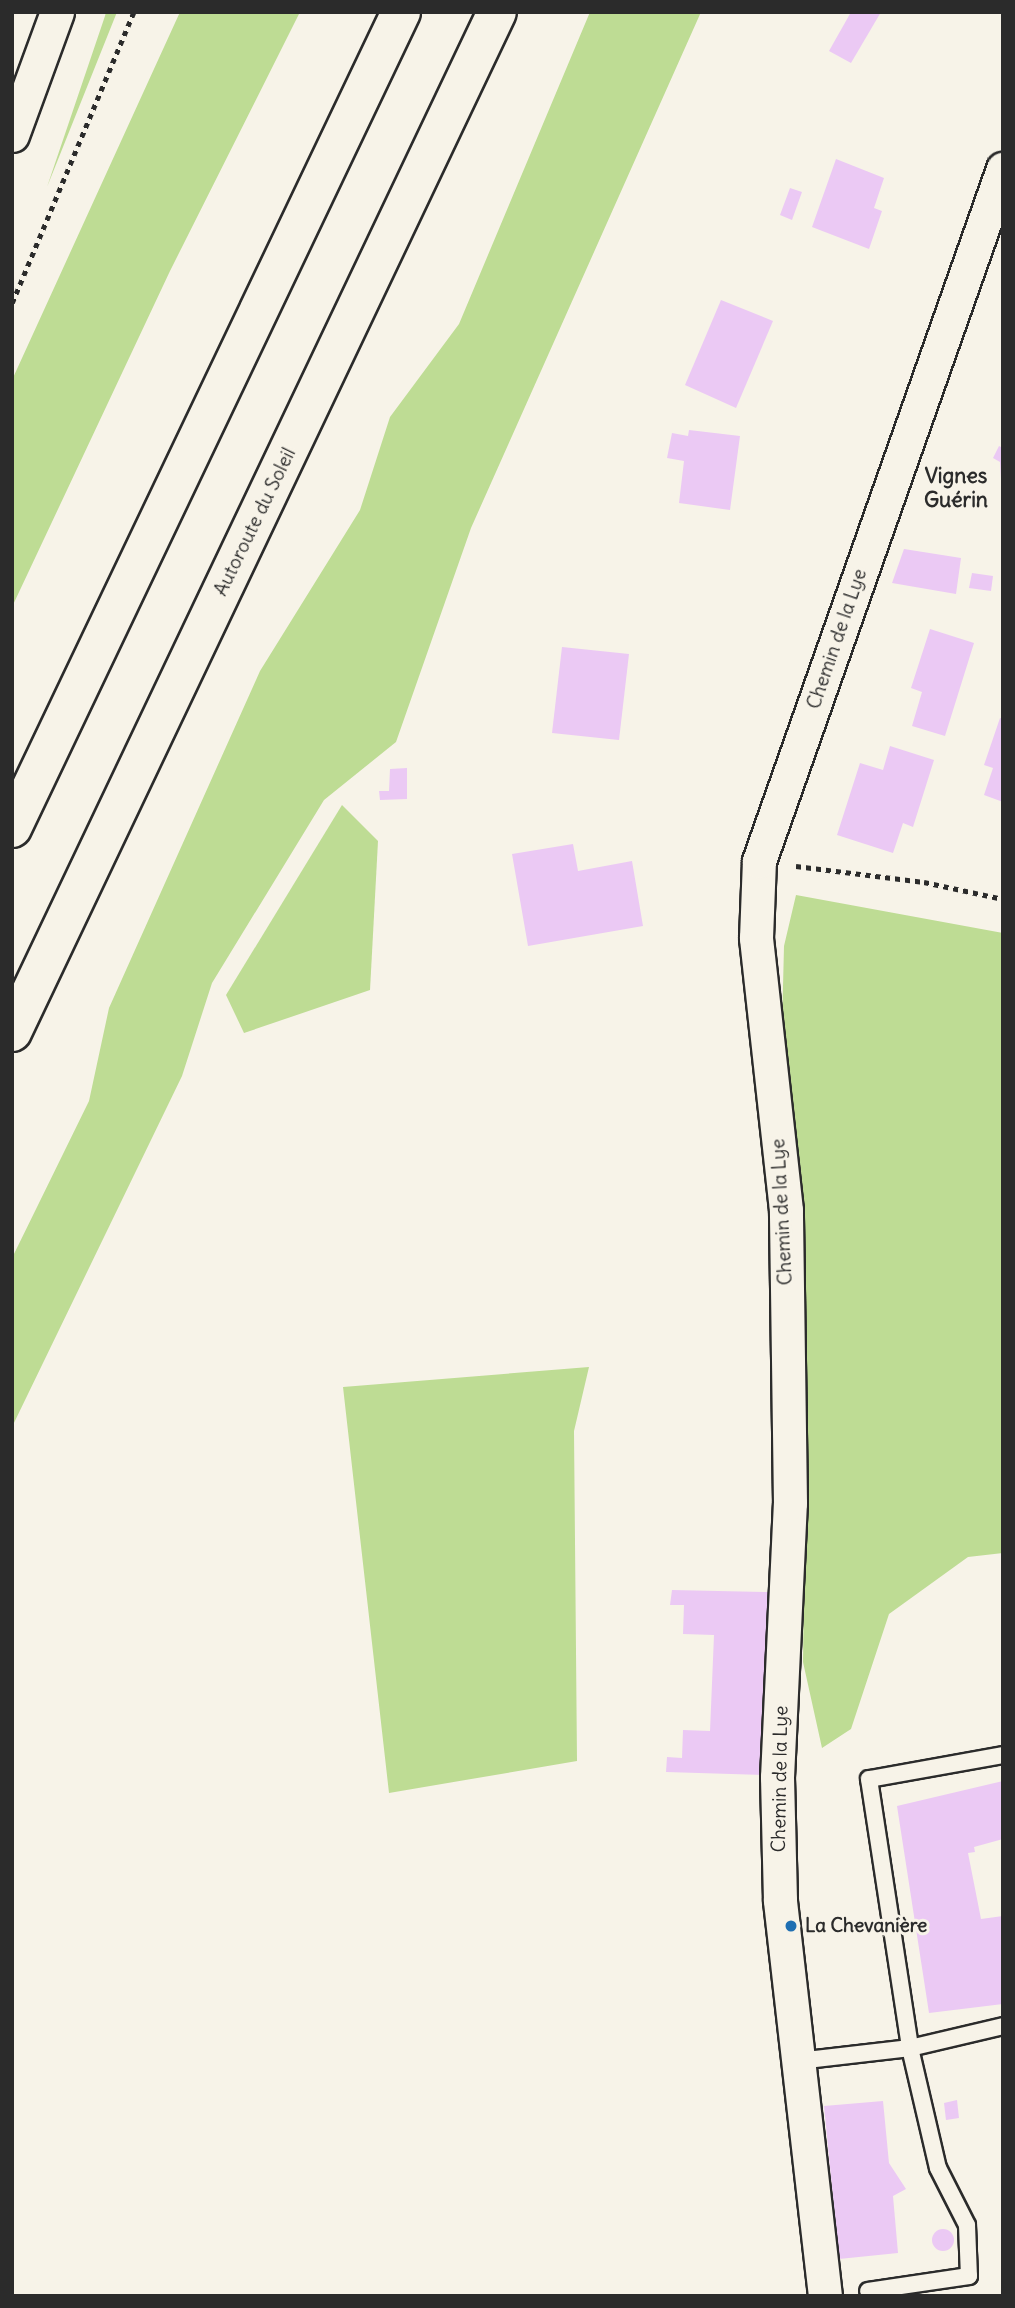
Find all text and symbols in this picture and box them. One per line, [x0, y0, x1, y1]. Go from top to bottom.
street label: Autoroute du Soleil [209, 444, 301, 600]
district label: Vignes Guérin [924, 463, 988, 513]
street label: Chemin de la Lye [802, 566, 872, 712]
street label: Chemin de la Lye [767, 1138, 797, 1286]
street label: Chemin de la Lye [767, 1705, 793, 1853]
place label: La Chevanière [805, 1915, 927, 1937]
marker: La Chevanière [783, 1918, 799, 1934]

